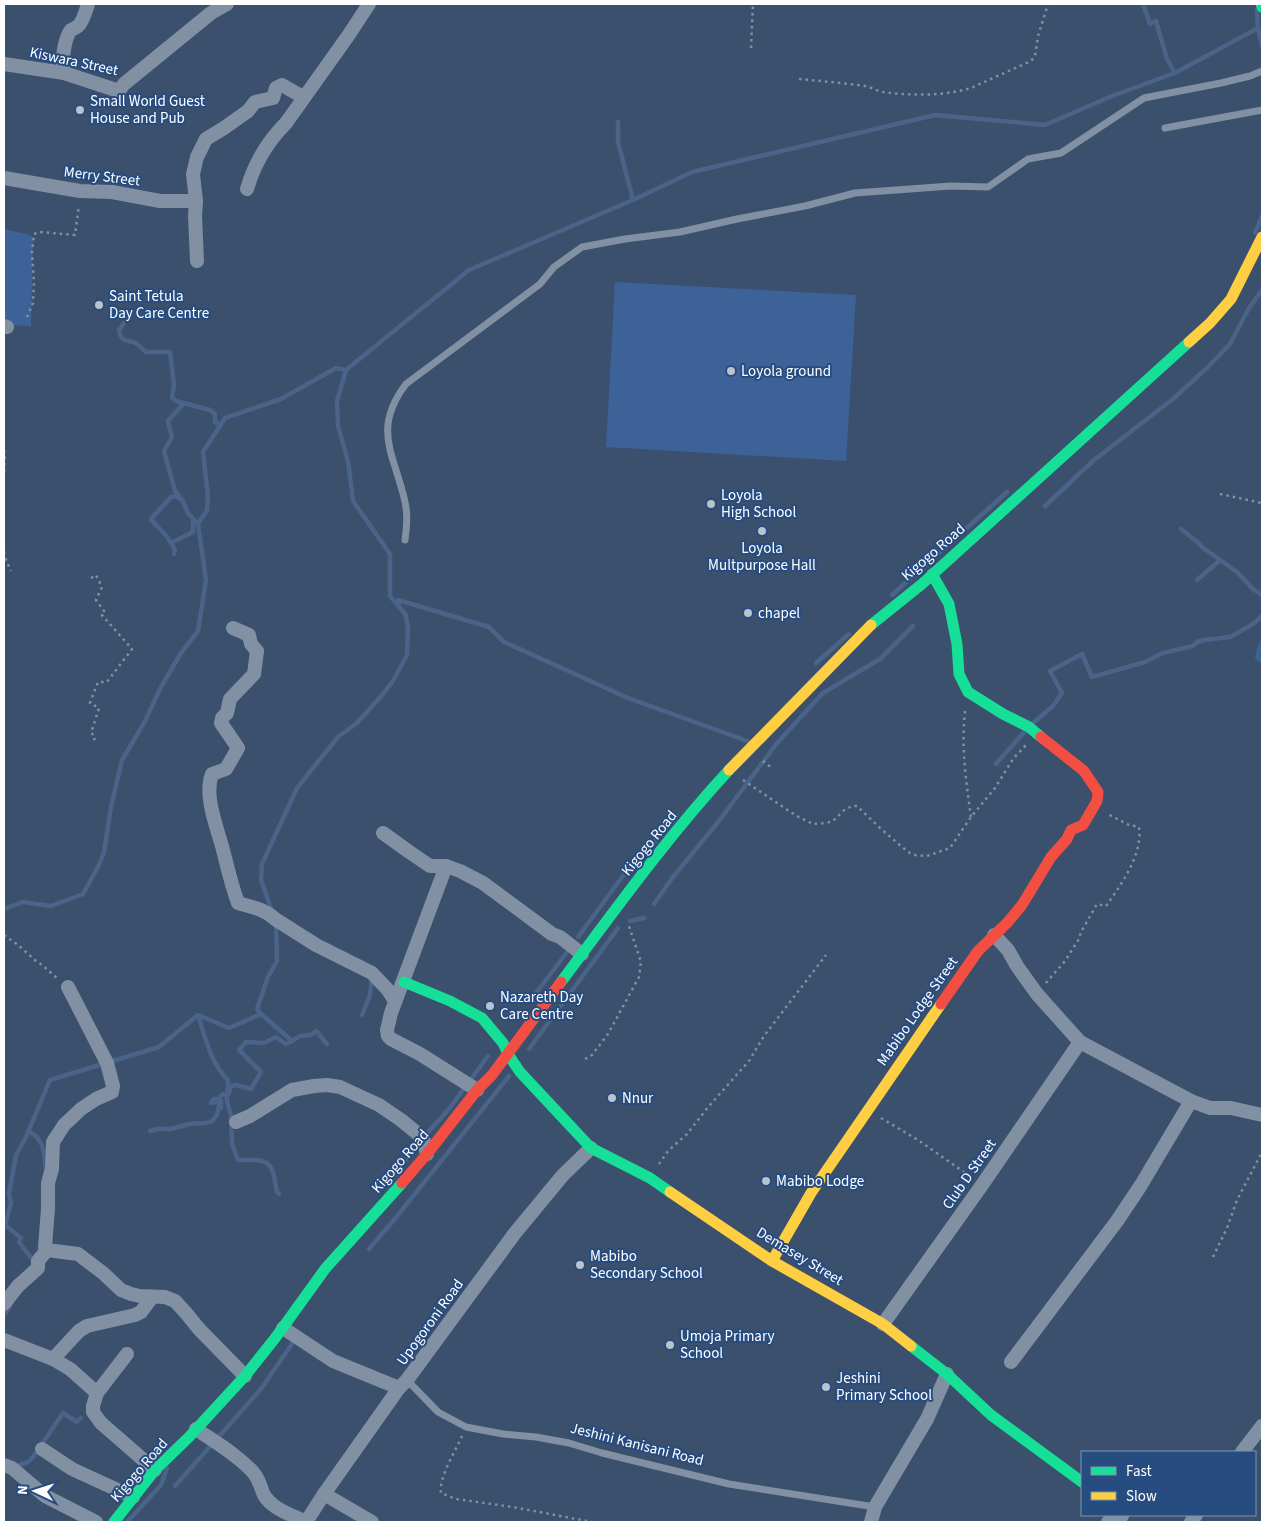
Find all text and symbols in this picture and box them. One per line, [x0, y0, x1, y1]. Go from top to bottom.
street label: Kiswara Street [28, 42, 120, 81]
place label: Small World Guest House and Pub [90, 91, 205, 129]
marker: Small World Guest House and Pub [74, 104, 86, 116]
street label: Merry Street [63, 161, 141, 192]
place label: Saint Tetula Day Care Centre [109, 286, 209, 324]
marker: Saint Tetula Day Care Centre [93, 299, 105, 311]
place label: Loyola ground [741, 361, 831, 382]
marker: Loyola ground [725, 365, 737, 377]
place label: Loyola High School [721, 485, 796, 523]
marker: Loyola High School [705, 498, 717, 510]
street label: Kigogo Road [897, 519, 970, 586]
marker: Loyola Multpurpose Hall [756, 525, 768, 537]
place label: Loyola Multpurpose Hall [708, 538, 816, 576]
place label: chapel [758, 603, 800, 624]
marker: chapel [742, 607, 754, 619]
street label: Kigogo Road [617, 806, 682, 880]
street label: Mabibo Lodge Street [872, 952, 963, 1070]
place label: Nazareth Day Care Centre [500, 987, 583, 1025]
marker: Nazareth Day Care Centre [484, 1000, 496, 1012]
place label: Nnur [622, 1088, 654, 1109]
marker: Nnur [606, 1092, 618, 1104]
street label: Kigogo Road [367, 1125, 434, 1198]
street label: Club D Street [937, 1135, 1001, 1214]
place label: Mabibo Lodge [776, 1171, 864, 1192]
marker: Mabibo Lodge [760, 1175, 772, 1187]
street label: Demasey Street [752, 1222, 847, 1291]
place label: Mabibo Secondary School [590, 1246, 703, 1284]
marker: Mabibo Secondary School [574, 1259, 586, 1271]
street label: Upogoroni Road [392, 1275, 469, 1370]
place label: Umoja Primary School [680, 1326, 774, 1364]
marker: Umoja Primary School [664, 1339, 676, 1351]
place label: Jeshini Primary School [836, 1368, 932, 1406]
marker: Jeshini Primary School [820, 1381, 832, 1393]
street label: Jeshini Kanisani Road [568, 1418, 706, 1471]
street label: Kigogo Road [106, 1434, 173, 1507]
legend [1081, 1451, 1256, 1516]
text: Fast [1126, 1461, 1152, 1482]
north arrow [10, 1466, 60, 1516]
text: N [13, 1485, 33, 1496]
text: Slow [1126, 1486, 1157, 1507]

